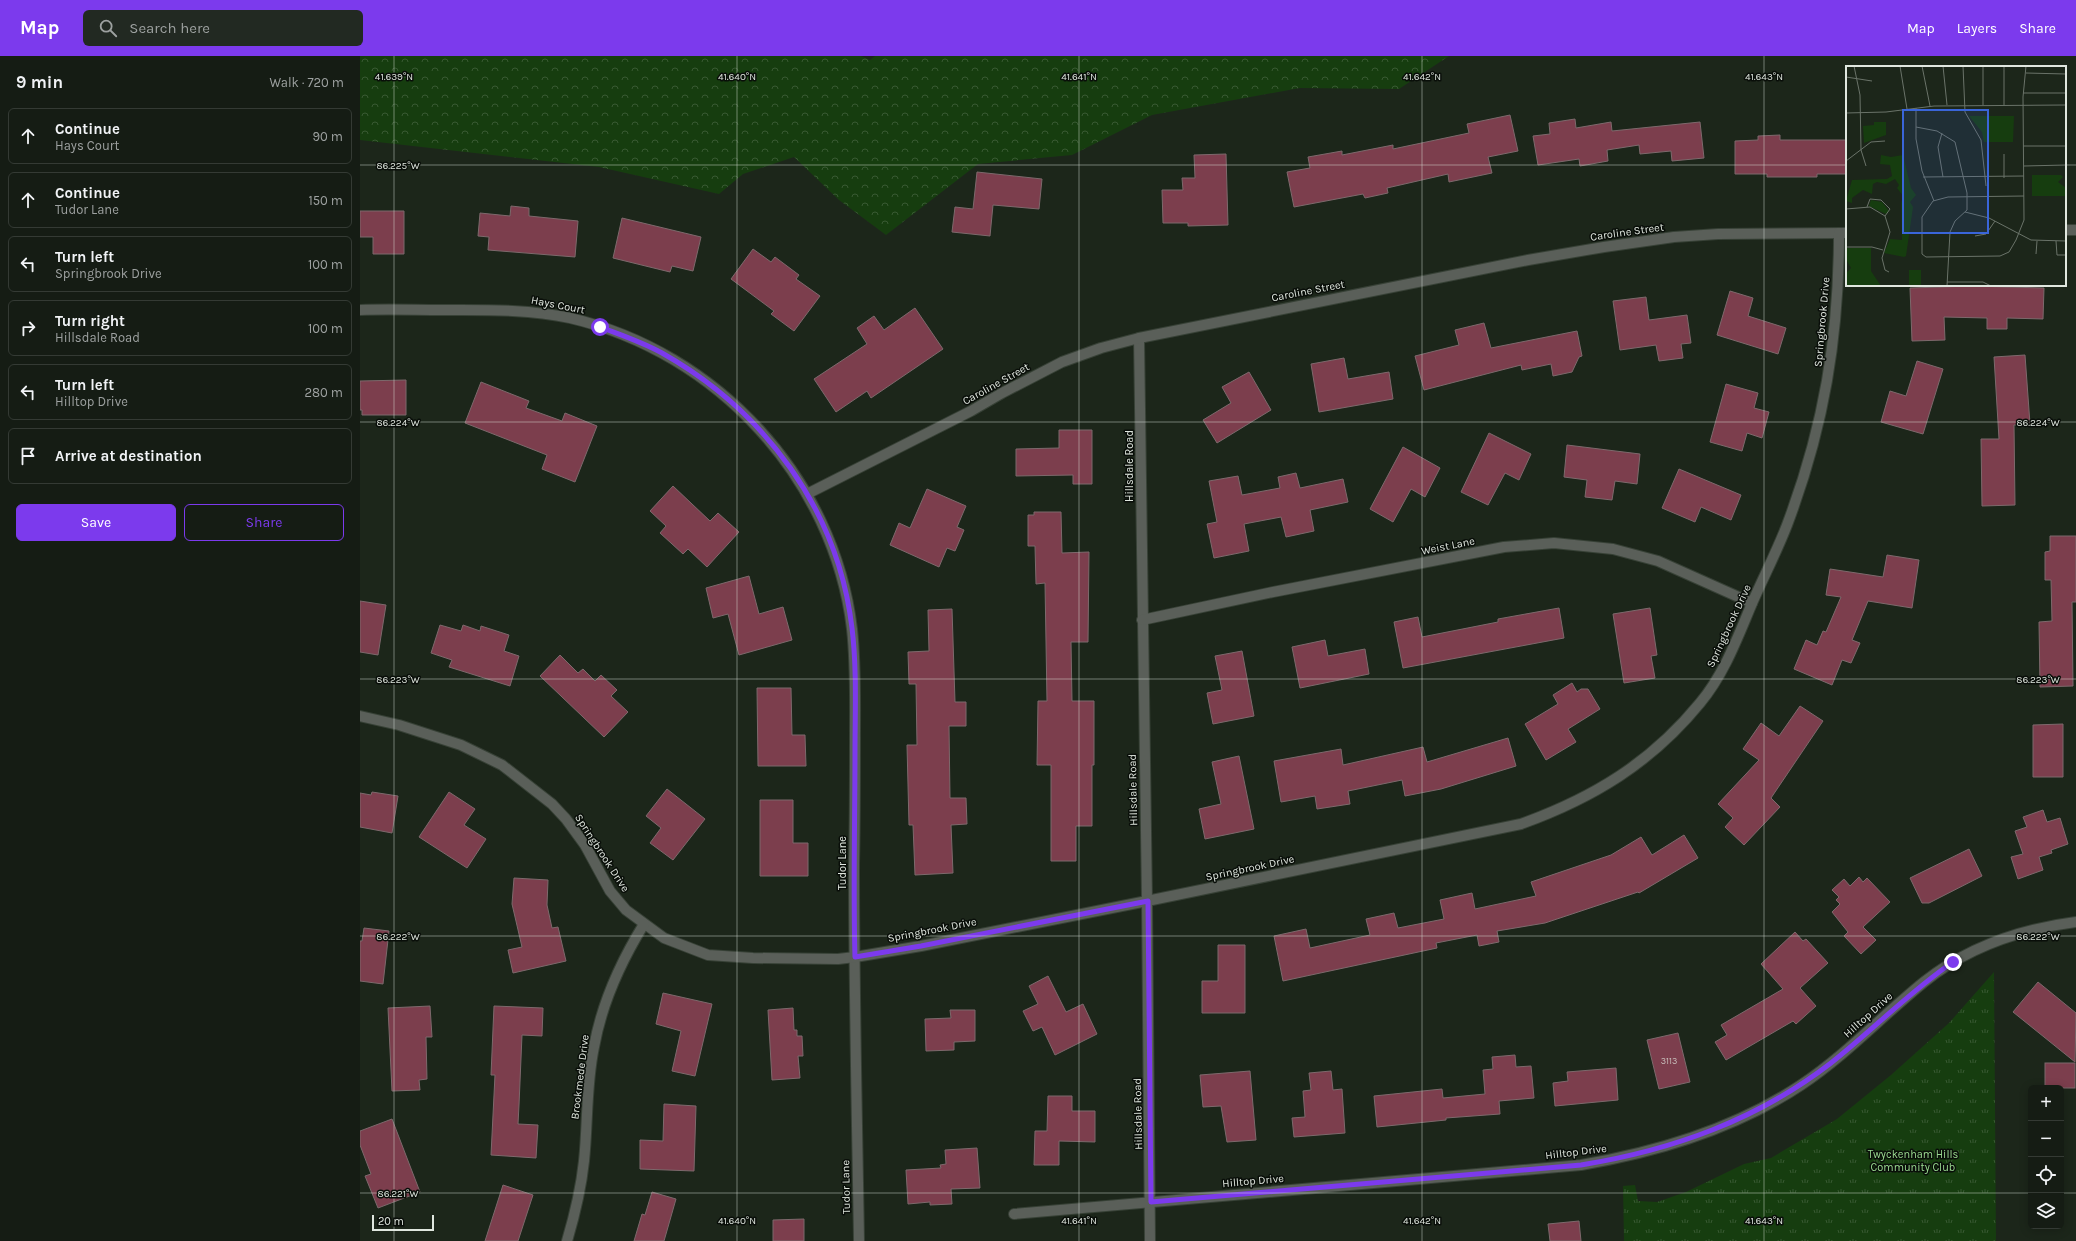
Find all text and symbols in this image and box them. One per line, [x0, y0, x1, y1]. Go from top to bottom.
search box [83, 10, 363, 46]
text: Map [20, 17, 59, 39]
icon: search [97, 17, 119, 39]
text: Search here [129, 19, 210, 37]
text: Map [1907, 20, 1935, 37]
text: Layers [1957, 20, 1997, 37]
text: Share [2019, 20, 2056, 37]
inset map [1846, 66, 2066, 286]
text: 41.639°N [375, 71, 413, 83]
text: 41.640°N [718, 71, 756, 83]
text: 41.641°N [1061, 71, 1097, 83]
text: 41.642°N [1403, 71, 1441, 83]
text: 41.643°N [1745, 71, 1783, 83]
text: 9 min [16, 72, 63, 92]
text: Walk · 720 m [270, 75, 344, 90]
text: Continue [55, 120, 120, 138]
icon: ahead [17, 125, 39, 147]
text: 90 m [312, 129, 343, 144]
text: Hays Court [55, 138, 119, 153]
text: 86.225°W [376, 160, 420, 172]
text: Continue [55, 184, 120, 202]
icon: ahead [17, 189, 39, 211]
text: 150 m [308, 193, 343, 208]
text: Tudor Lane [55, 202, 119, 217]
street label: Caroline Street [1589, 220, 1665, 244]
text: Turn left [55, 248, 114, 266]
icon: left [17, 253, 39, 275]
text: 100 m [308, 257, 343, 272]
text: Springbrook Drive [55, 266, 162, 281]
street label: Springbrook Drive [1812, 276, 1832, 367]
street label: Caroline Street [1270, 278, 1346, 304]
street label: Hays Court [530, 293, 586, 317]
text: Turn right [55, 312, 125, 330]
icon: right [17, 317, 39, 339]
route start [591, 318, 609, 336]
text: 100 m [308, 321, 343, 336]
text: Hillsdale Road [55, 330, 140, 345]
street label: Caroline Street [960, 360, 1032, 408]
text: Turn left [55, 376, 114, 394]
icon: left [17, 381, 39, 403]
text: 280 m [305, 385, 343, 400]
text: Hilltop Drive [55, 394, 128, 409]
text: 86.224°W [376, 417, 420, 429]
text: 86.224°W [2016, 417, 2060, 429]
street label: Hillsdale Road [1123, 430, 1136, 502]
icon: arrive [17, 445, 39, 467]
text: Arrive at destination [55, 447, 202, 465]
button: Save [16, 504, 176, 541]
button: Share [184, 504, 344, 541]
street label: Weist Lane [1420, 534, 1476, 558]
street label: Springbrook Drive [1704, 582, 1754, 670]
text: 86.223°W [376, 674, 420, 686]
text: 86.223°W [2016, 674, 2060, 686]
street label: Hillsdale Road [1126, 754, 1140, 826]
street label: Springbrook Drive [572, 812, 632, 895]
street label: Tudor Lane [836, 836, 849, 890]
street label: Springbrook Drive [1205, 852, 1296, 884]
street label: Springbrook Drive [886, 915, 978, 945]
text: 86.222°W [376, 931, 420, 943]
text: 86.222°W [2016, 931, 2060, 943]
route end [1944, 953, 1962, 971]
street label: Hilltop Drive [1841, 989, 1896, 1040]
street label: Brookmede Drive [568, 1033, 592, 1120]
house number: 3113 [1661, 1056, 1677, 1066]
street label: Hillsdale Road [1131, 1078, 1145, 1150]
map controls [2028, 1085, 2064, 1229]
button: + [2028, 1085, 2064, 1121]
button: − [2028, 1121, 2064, 1157]
street label: Hilltop Drive [1545, 1142, 1608, 1162]
park label: Twyckenham Hills Community Club [1868, 1148, 1959, 1174]
button: locate [2028, 1157, 2064, 1193]
street label: Tudor Lane [839, 1160, 853, 1214]
street label: Hilltop Drive [1222, 1172, 1285, 1190]
text: 86.221°W [378, 1188, 419, 1200]
button: layers [2028, 1193, 2064, 1229]
scale bar [372, 1213, 434, 1232]
text: 20 m [378, 1215, 404, 1228]
text: 41.640°N [718, 1215, 756, 1227]
text: 41.641°N [1061, 1215, 1097, 1227]
text: 41.642°N [1403, 1215, 1441, 1227]
text: 41.643°N [1745, 1215, 1783, 1227]

